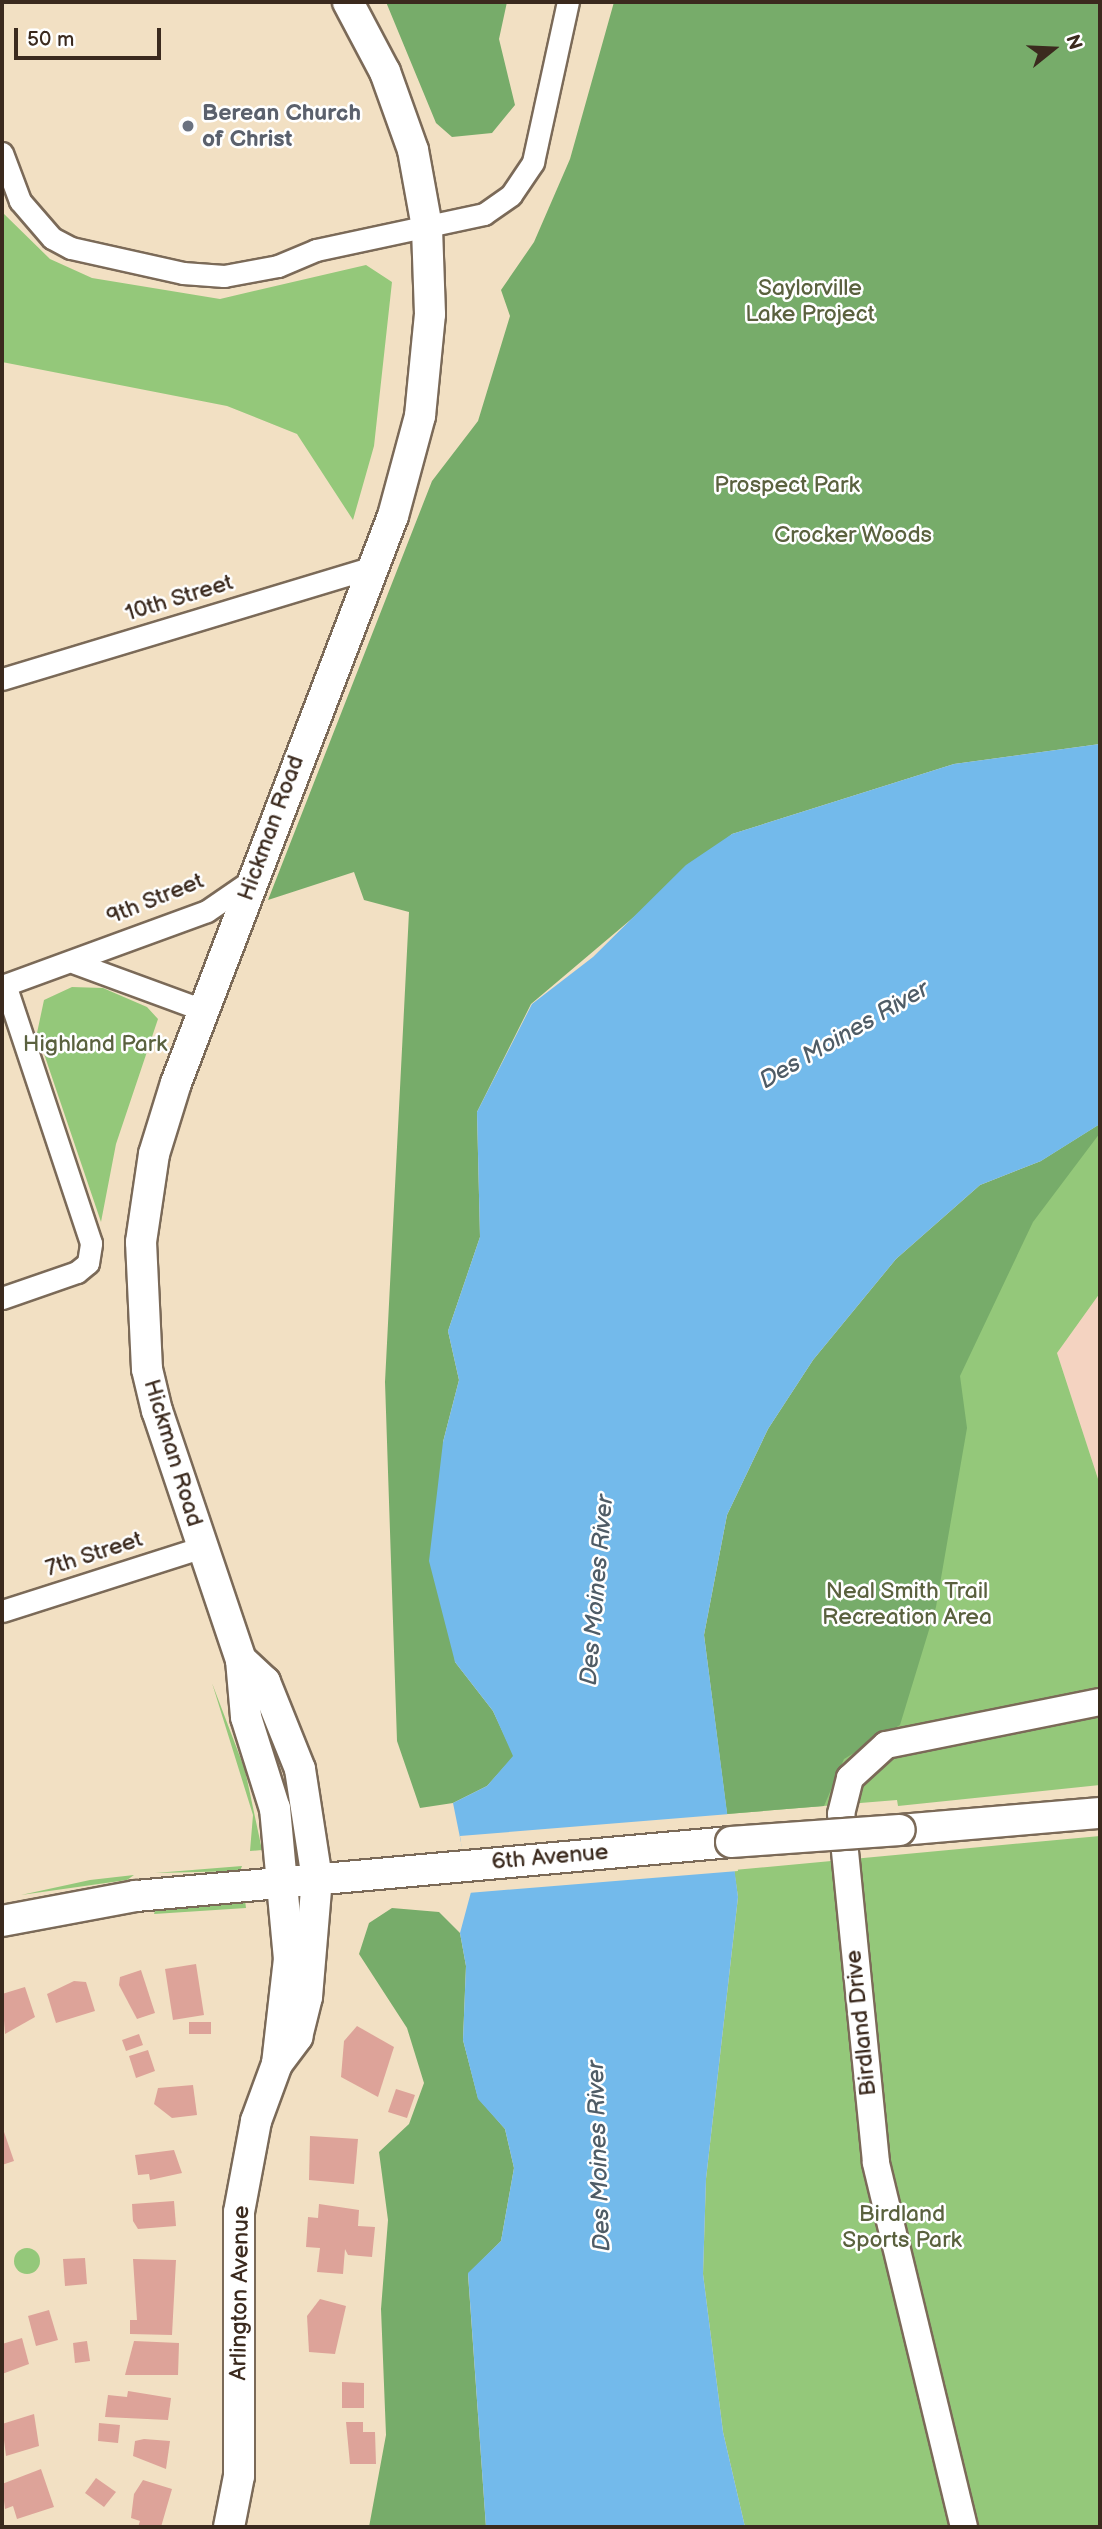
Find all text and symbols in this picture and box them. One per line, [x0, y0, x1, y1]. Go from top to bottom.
scale bar [18, 14, 164, 58]
north arrow [1018, 14, 1088, 84]
text: 50 m [27, 27, 74, 52]
text: N [1060, 32, 1087, 53]
place label: Berean Church of Christ [202, 99, 361, 153]
marker: Berean Church of Christ [180, 118, 196, 134]
park label: Saylorville Lake Project [745, 274, 875, 328]
park label: Prospect Park [714, 471, 860, 499]
park label: Crocker Woods [774, 521, 932, 549]
street label: 10th Street [122, 568, 236, 628]
street label: Hickman Road [232, 752, 310, 904]
street label: 9th Street [102, 867, 208, 931]
water label: Des Moines River [754, 975, 934, 1095]
park label: Highland Park [23, 1030, 167, 1058]
street label: Hickman Road [138, 1376, 208, 1530]
water label: Des Moines River [574, 1494, 620, 1686]
street label: 7th Street [42, 1525, 146, 1583]
park label: Neal Smith Trail Recreation Area [822, 1577, 992, 1631]
street label: 6th Avenue [490, 1838, 610, 1876]
street label: Birdland Drive [840, 1949, 882, 2097]
water label: Des Moines River [581, 2060, 617, 2252]
park label: Birdland Sports Park [842, 2200, 962, 2254]
street label: Arlington Avenue [225, 2205, 255, 2381]

